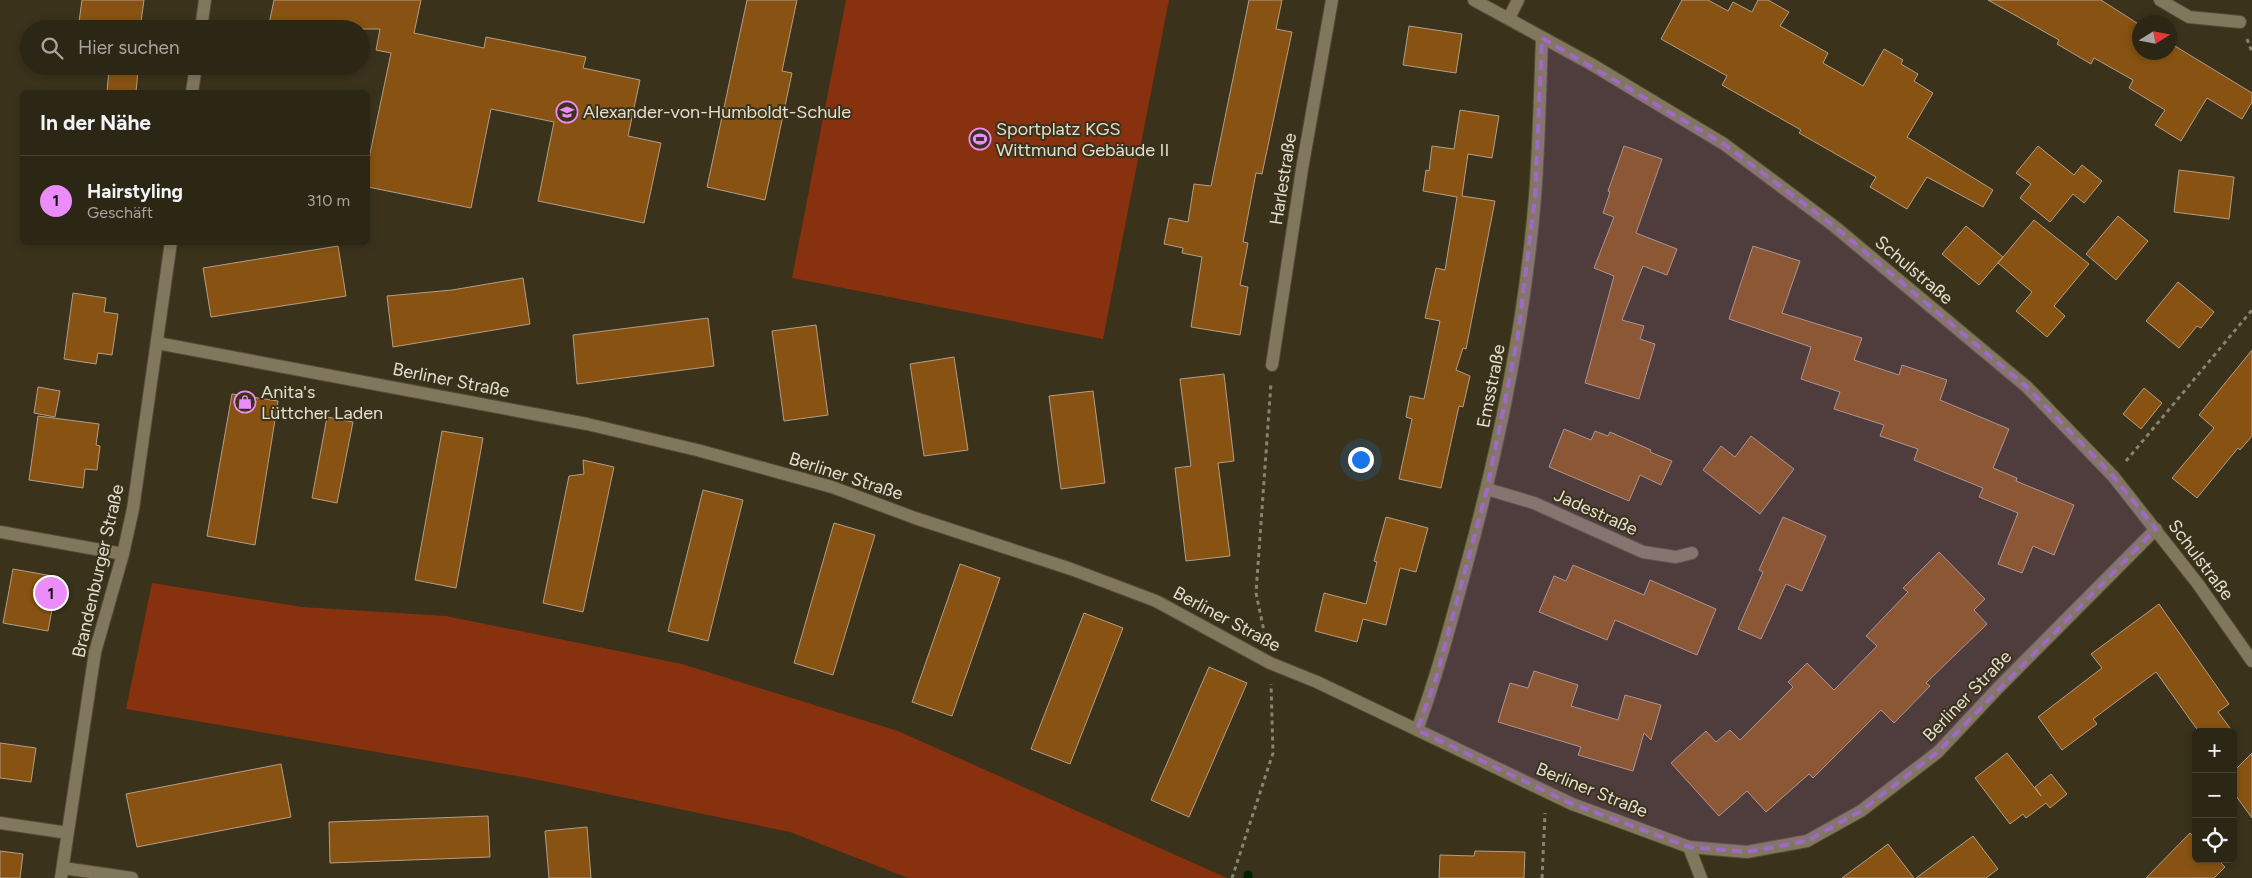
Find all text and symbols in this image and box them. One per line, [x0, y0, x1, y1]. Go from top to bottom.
north arrow [2132, 15, 2177, 60]
search box [20, 20, 370, 75]
icon: search [38, 34, 66, 62]
text: Hier suchen [78, 36, 179, 59]
school or university icon: Alexander-von-Humboldt-Schule [555, 100, 579, 124]
place label: Alexander-von-Humboldt-Schule [583, 101, 851, 123]
text: In der Nähe [40, 110, 151, 135]
place label: Sportplatz KGS Wittmund Gebäude II [996, 118, 1169, 161]
sports icon: Sportplatz KGS Wittmund Gebäude II [968, 127, 992, 151]
street label: Harlestraße [1265, 131, 1301, 227]
text: Hairstyling [87, 180, 183, 203]
text: 1 [53, 191, 59, 210]
text: 310 m [307, 191, 350, 210]
text: Geschäft [87, 203, 153, 222]
street label: Schulstraße [1870, 231, 1958, 309]
street label: Emsstraße [1472, 342, 1510, 430]
street label: Berliner Straße [391, 358, 511, 402]
place label: Anita's Lüttcher Laden [261, 381, 383, 424]
shop icon: Anita's Lüttcher Laden [233, 390, 257, 414]
street label: Berliner Straße [786, 447, 906, 505]
your location [1348, 447, 1374, 473]
street label: Brandenburger Straße [67, 482, 129, 660]
street label: Jadestraße [1551, 484, 1641, 540]
street label: Schulstraße [2164, 515, 2239, 605]
pin: 1 [35, 574, 67, 612]
street label: Berliner Straße [1169, 581, 1285, 657]
street label: Berliner Straße [1918, 646, 2016, 746]
map controls [2192, 728, 2237, 863]
button: + [2192, 728, 2237, 773]
street label: Berliner Straße [1533, 758, 1651, 822]
button: − [2192, 773, 2237, 818]
button: locate [2192, 818, 2237, 863]

